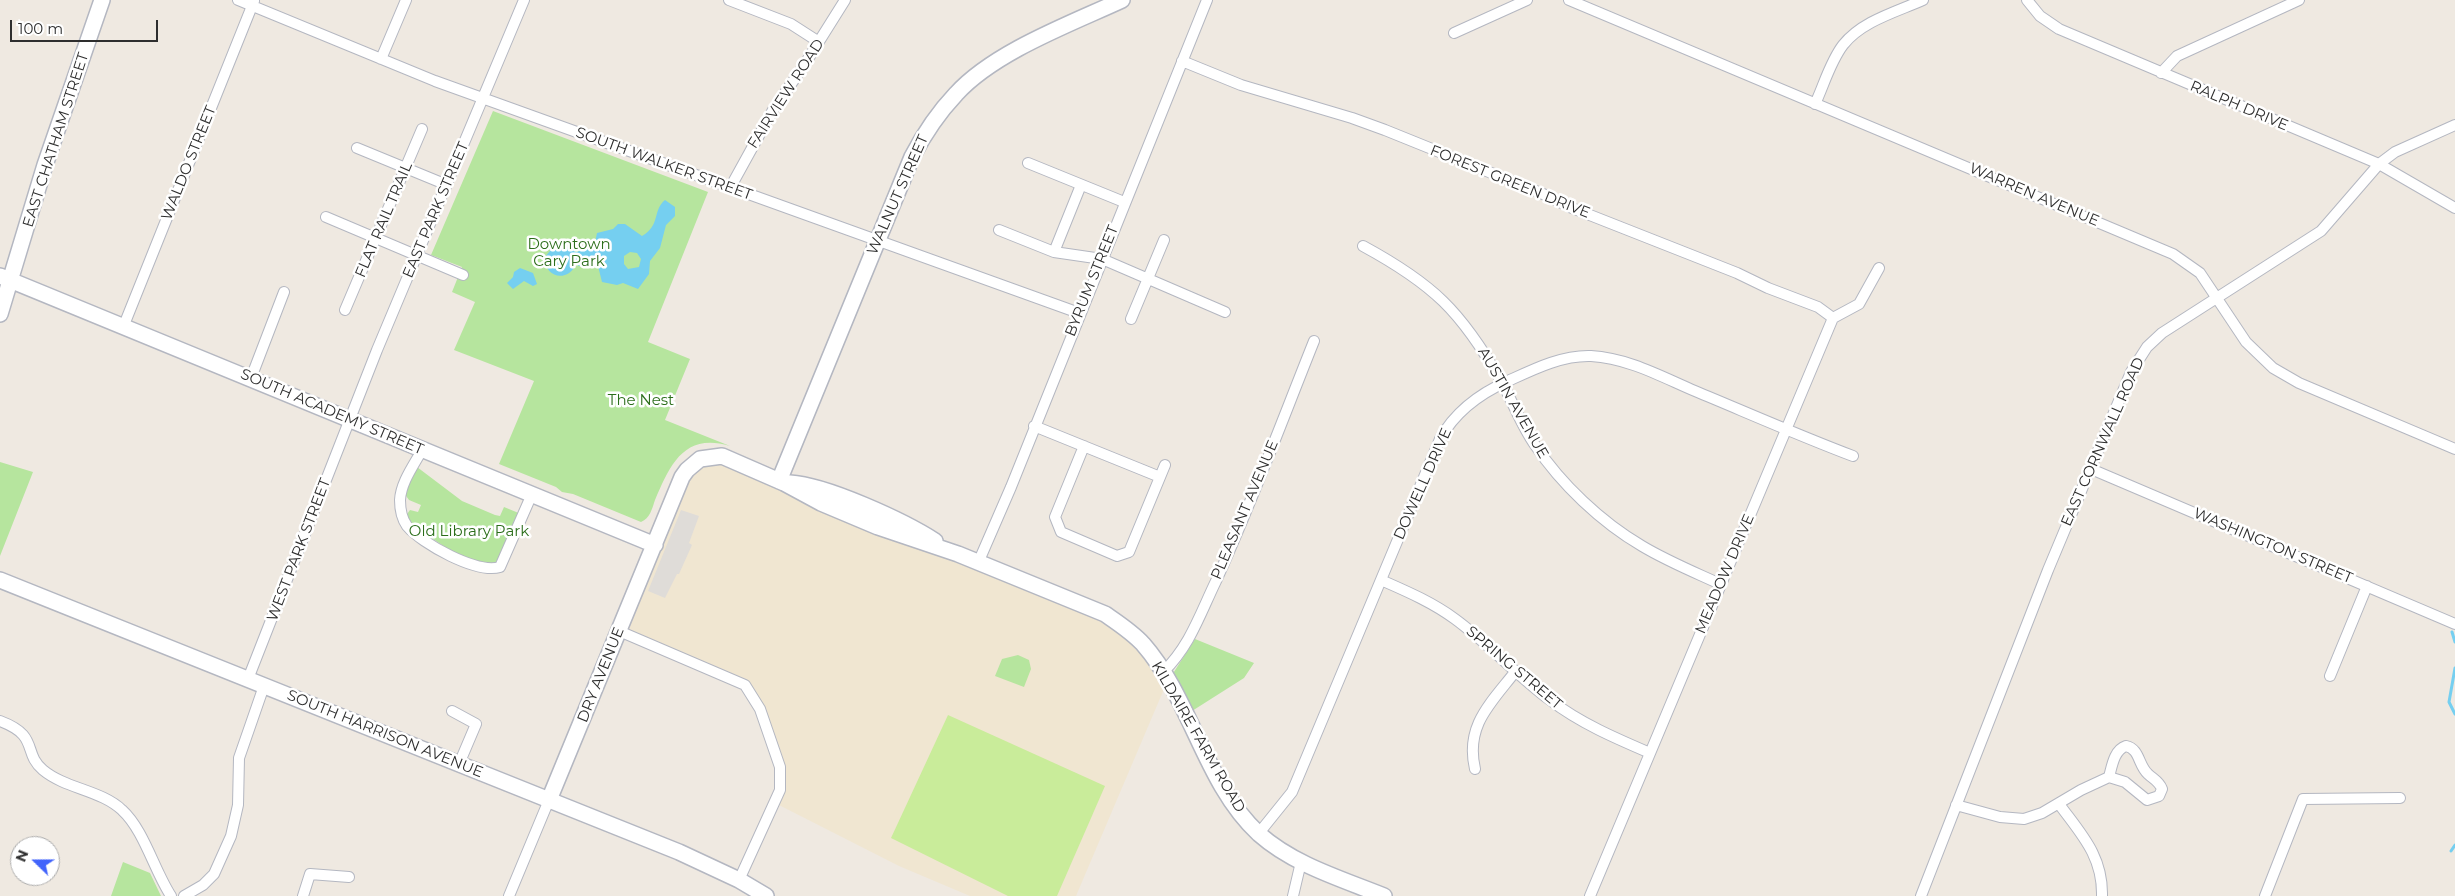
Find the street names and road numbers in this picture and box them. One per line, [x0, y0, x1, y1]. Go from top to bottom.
street label: FAIRVIEW ROAD [744, 36, 828, 152]
street label: EAST CHATHAM STREET [19, 50, 93, 230]
street label: RALPH DRIVE [2187, 77, 2291, 135]
street label: WALDO STREET [158, 103, 220, 223]
street label: SOUTH WALKER STREET [573, 124, 755, 204]
street label: WALNUT STREET [863, 132, 933, 258]
street label: EAST PARK STREET [399, 139, 473, 281]
street label: FOREST GREEN DRIVE [1427, 142, 1593, 222]
street label: WARREN AVENUE [1966, 159, 2102, 231]
street label: FLAT RAIL TRAIL [352, 160, 416, 280]
street label: BYRUM STREET [1062, 223, 1122, 339]
street label: AUSTIN AVENUE [1474, 344, 1552, 462]
street label: EAST CORNWALL ROAD [2058, 355, 2148, 529]
street label: SOUTH ACADEMY STREET [238, 365, 426, 459]
street label: DOWELL DRIVE [1390, 425, 1456, 543]
street label: PLEASANT AVENUE [1207, 438, 1283, 582]
street label: WEST PARK STREET [263, 476, 335, 624]
street label: WASHINGTON STREET [2191, 504, 2355, 588]
street label: MEADOW DRIVE [1692, 511, 1758, 637]
street label: SPRING STREET [1462, 622, 1566, 714]
street label: DRY AVENUE [574, 625, 628, 725]
street label: KILDAIRE FARM ROAD [1147, 658, 1249, 816]
street label: SOUTH HARRISON AVENUE [284, 686, 486, 782]

